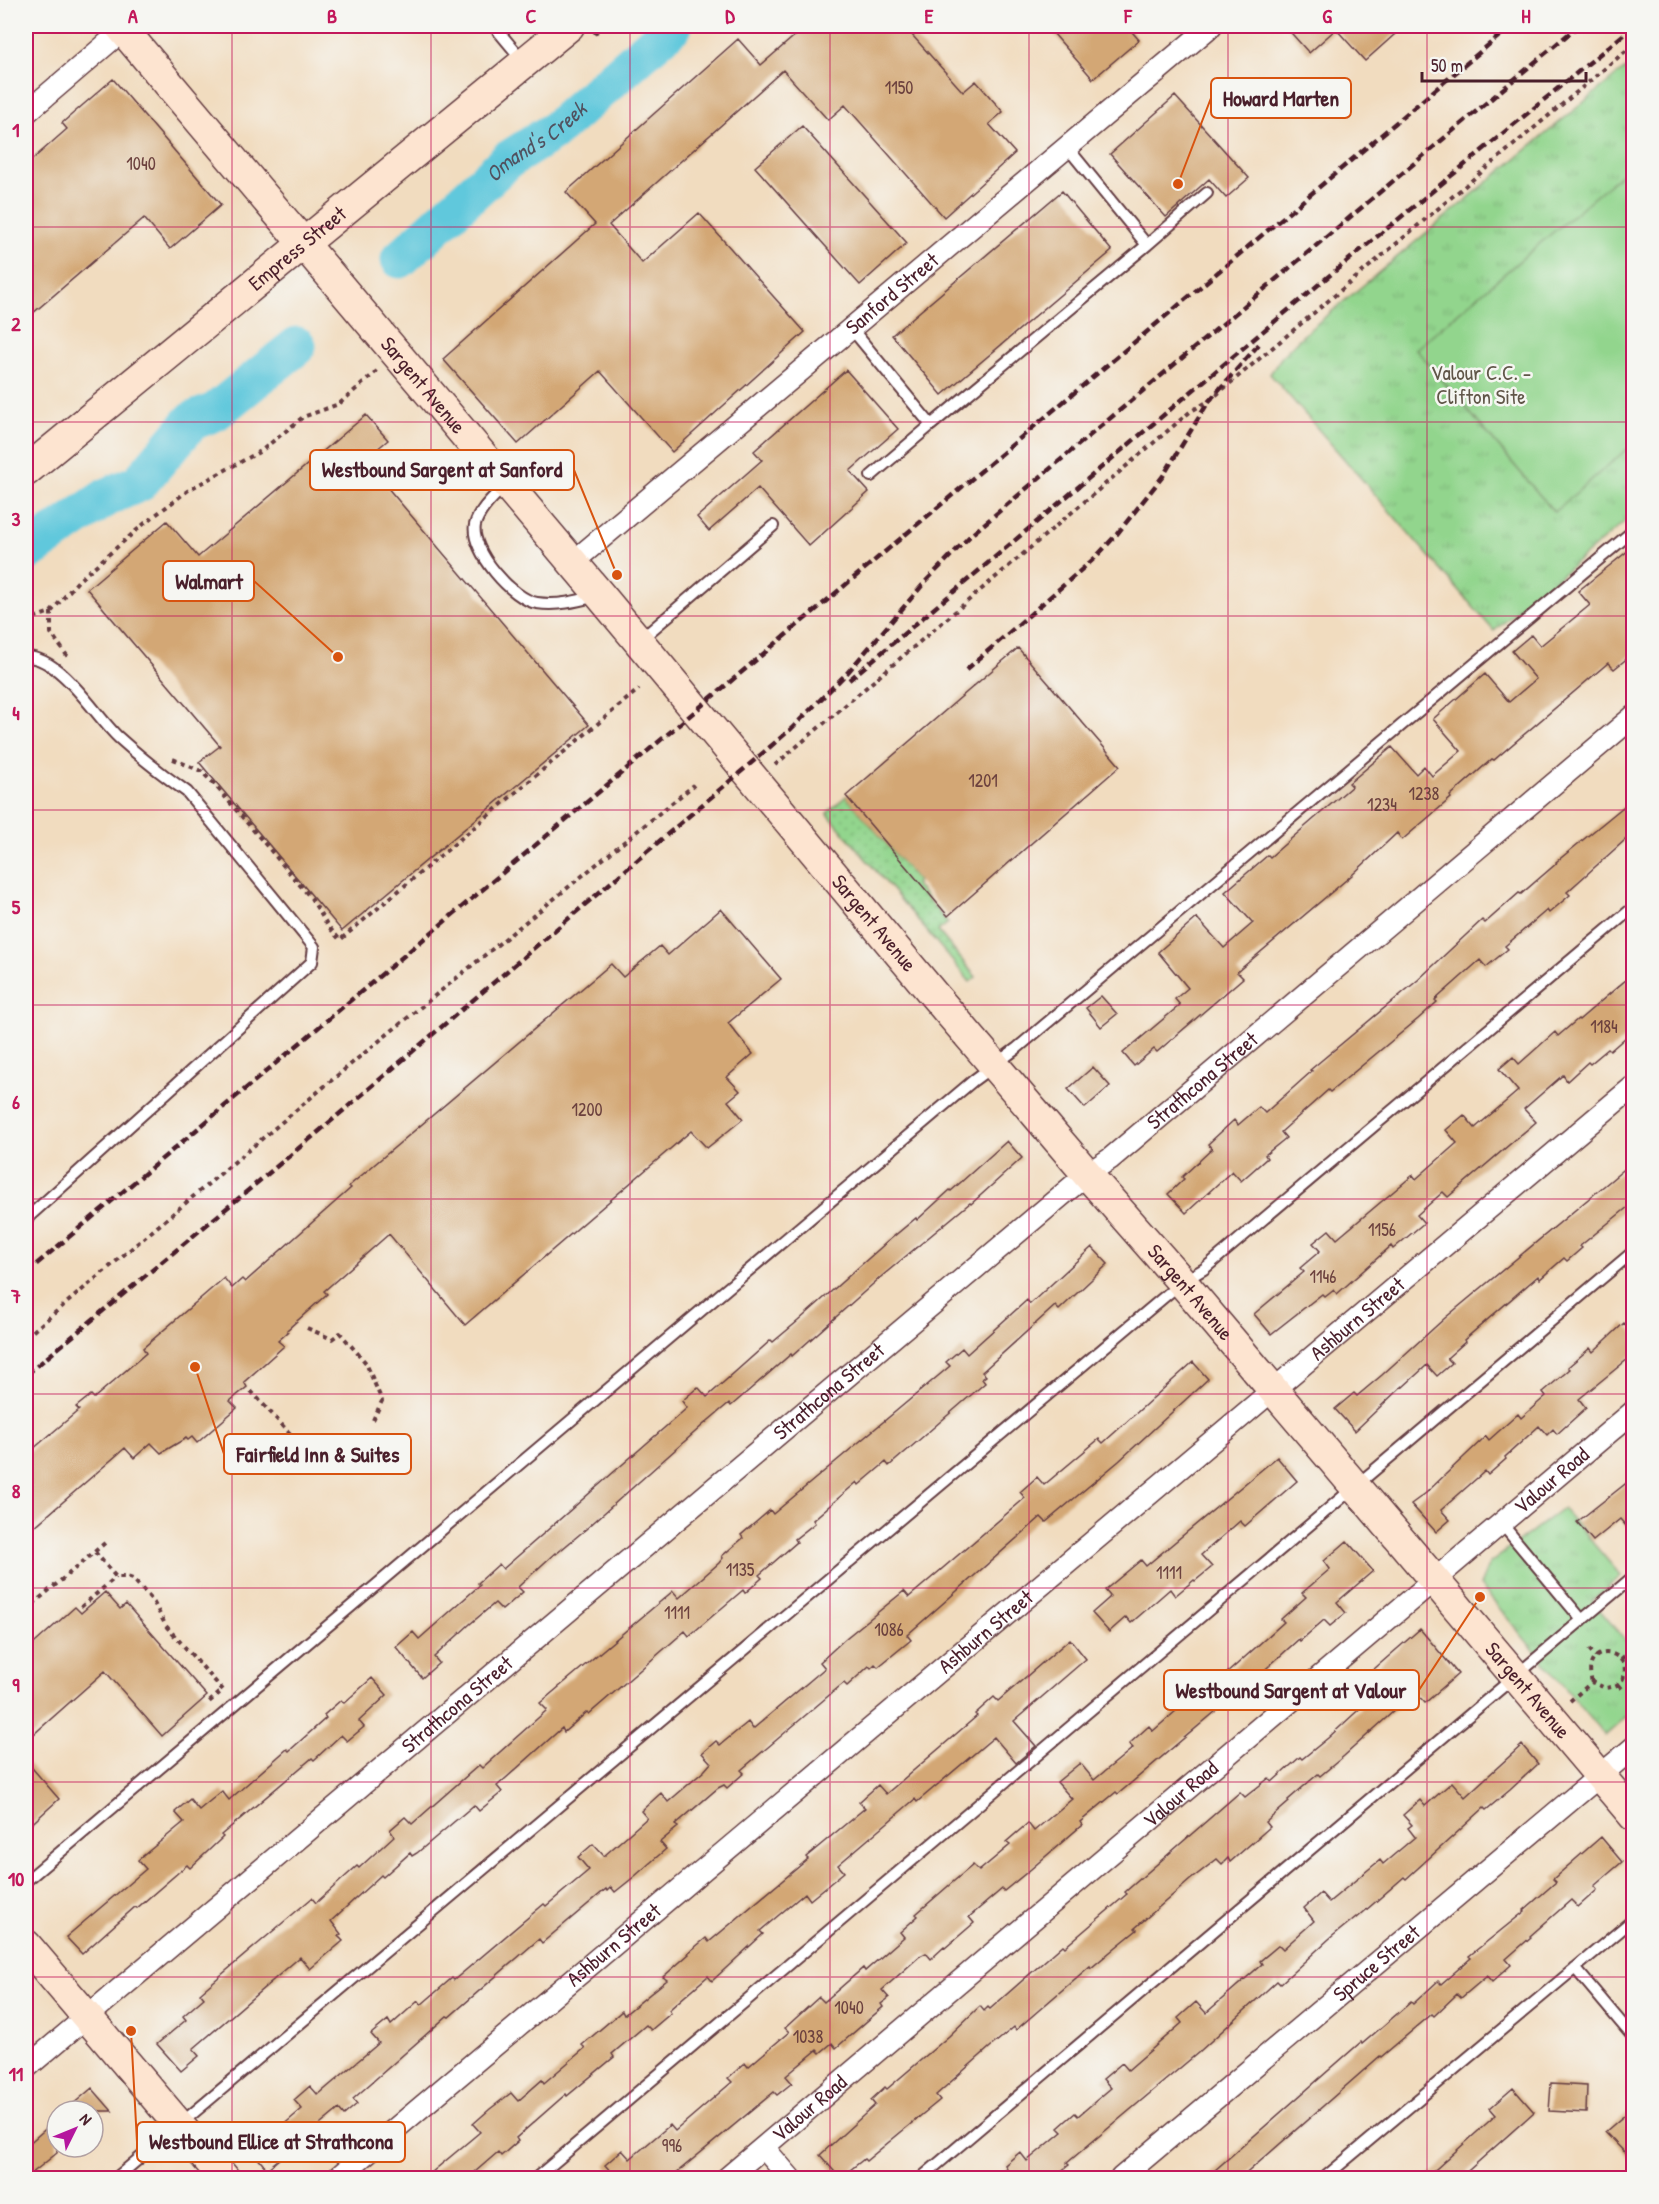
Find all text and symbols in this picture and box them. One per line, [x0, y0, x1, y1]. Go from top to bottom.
text: A [128, 2, 138, 29]
text: B [327, 2, 337, 29]
text: C [526, 2, 537, 29]
text: D [725, 2, 735, 29]
text: E [925, 2, 934, 29]
text: F [1123, 2, 1133, 29]
text: G [1322, 2, 1332, 29]
text: H [1521, 2, 1531, 29]
scale bar [1422, 45, 1586, 83]
text: 50 m [1431, 53, 1463, 78]
house number: 1150 [885, 75, 913, 100]
callout: Howard Marten [1211, 78, 1351, 118]
text: Howard Marten [1223, 83, 1339, 113]
water label: Omand's Creek [479, 93, 594, 189]
text: 1 [12, 116, 20, 143]
house number: 1040 [126, 151, 156, 176]
street label: Empress Street [242, 199, 353, 297]
street label: Sanford Street [839, 245, 945, 341]
text: 2 [11, 310, 21, 337]
street label: Sargent Avenue [374, 330, 473, 440]
park label: Valour C.C. - Clifton Site [1431, 358, 1531, 411]
callout: Westbound Sargent at Sanford [310, 450, 574, 490]
text: Westbound Sargent at Sanford [322, 454, 563, 485]
text: 3 [12, 505, 21, 532]
callout: Walmart [163, 561, 254, 601]
text: Walmart [175, 566, 244, 596]
text: 4 [12, 699, 20, 726]
house number: 1201 [968, 768, 998, 793]
house number: 1238 [1409, 781, 1440, 806]
house number: 1234 [1367, 792, 1397, 817]
street label: Sargent Avenue [825, 868, 924, 978]
text: 5 [12, 893, 21, 920]
house number: 1184 [1590, 1014, 1618, 1039]
street label: Strathcona Street [1140, 1025, 1265, 1136]
text: 6 [12, 1088, 20, 1115]
house number: 1200 [571, 1097, 603, 1122]
house number: 1156 [1368, 1217, 1396, 1242]
street label: Sargent Avenue [1141, 1237, 1240, 1346]
house number: 1146 [1310, 1264, 1337, 1289]
street label: Ashburn Street [1304, 1270, 1411, 1367]
text: 7 [10, 1282, 21, 1309]
street label: Strathcona Street [767, 1335, 891, 1446]
callout: Fairfield Inn & Suites [224, 1434, 411, 1474]
text: Fairfield Inn & Suites [236, 1439, 400, 1469]
street label: Valour Road [1508, 1440, 1595, 1520]
text: 8 [12, 1477, 21, 1504]
house number: 1135 [726, 1557, 755, 1582]
house number: 1111 [1156, 1560, 1182, 1585]
street label: Ashburn Street [932, 1583, 1040, 1680]
house number: 1111 [664, 1600, 690, 1625]
house number: 1086 [874, 1617, 904, 1642]
street label: Sargent Avenue [1479, 1636, 1577, 1745]
street label: Strathcona Street [395, 1648, 519, 1760]
callout: Westbound Sargent at Valour [1164, 1670, 1419, 1710]
text: 9 [12, 1671, 20, 1698]
text: Westbound Sargent at Valour [1175, 1675, 1407, 1706]
street label: Valour Road [1137, 1754, 1224, 1834]
text: 10 [8, 1865, 24, 1892]
street label: Ashburn Street [560, 1896, 668, 1993]
street label: Spruce Street [1327, 1917, 1427, 2008]
house number: 1040 [834, 1995, 864, 2020]
house number: 1038 [793, 2024, 823, 2049]
text: 11 [9, 2060, 23, 2087]
street label: Valour Road [765, 2068, 853, 2148]
north arrow [45, 2099, 105, 2159]
text: N [75, 2108, 97, 2130]
callout: Westbound Ellice at Strathcona [137, 2122, 405, 2162]
text: Westbound Ellice at Strathcona [149, 2126, 393, 2156]
house number: 996 [662, 2133, 682, 2158]

